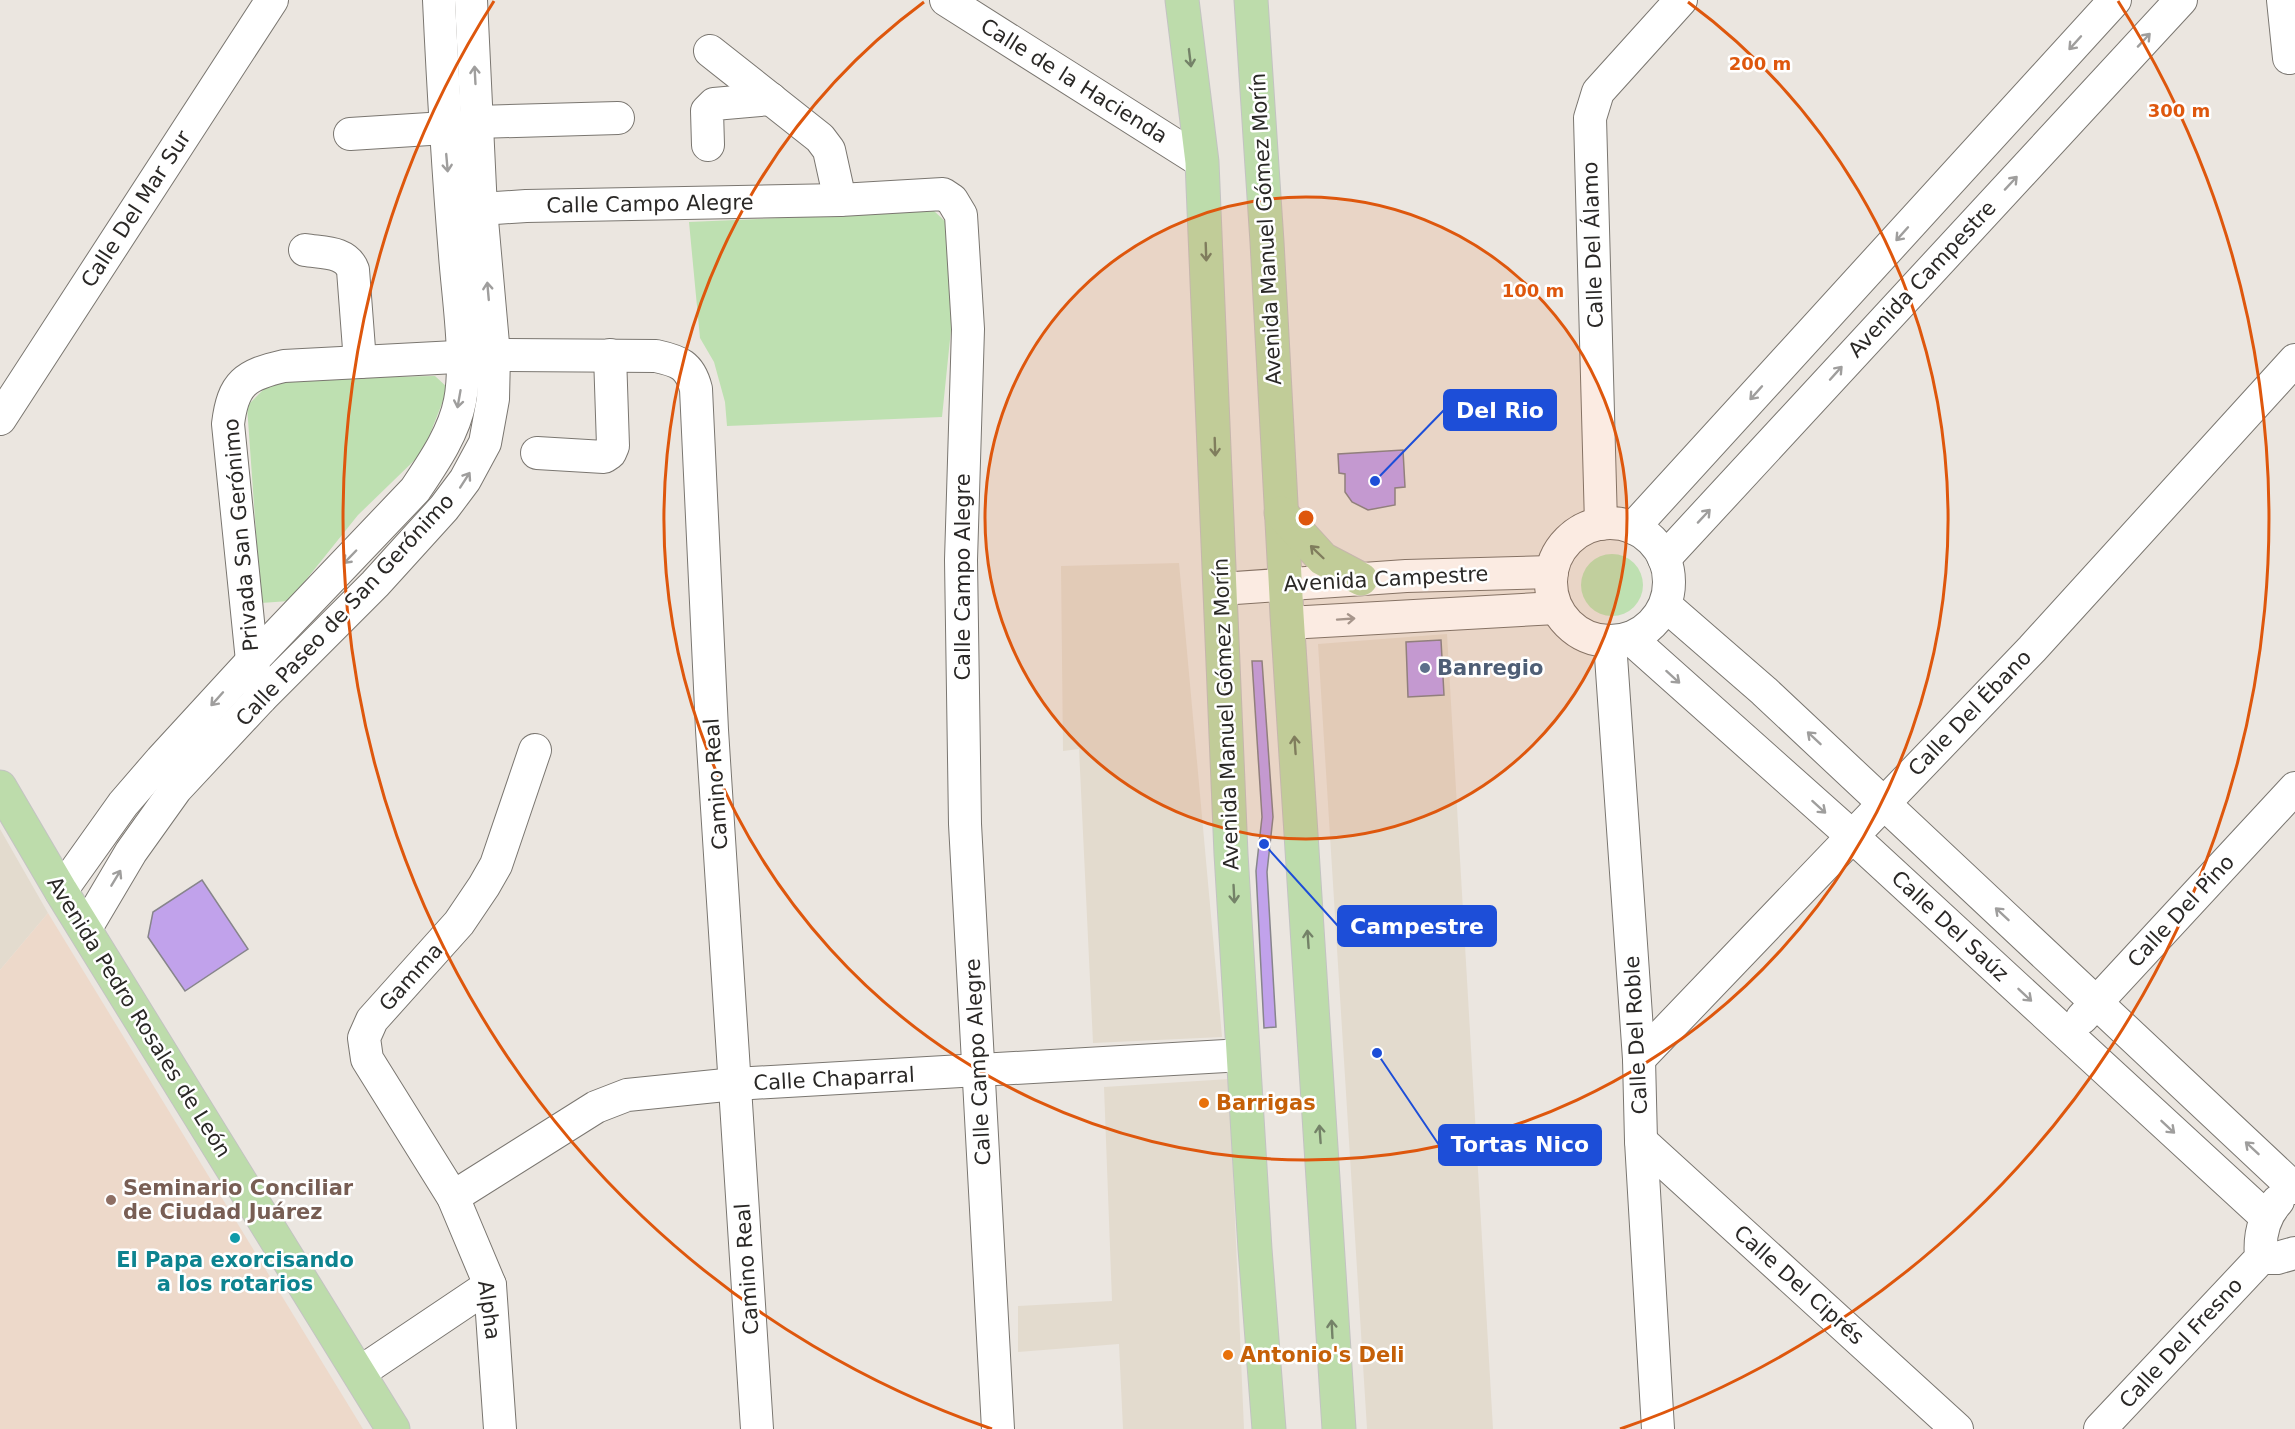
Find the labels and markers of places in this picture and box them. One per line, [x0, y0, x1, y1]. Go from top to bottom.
callout: Del Rio [1444, 390, 1556, 430]
centre of rings [1296, 508, 1316, 528]
place label: Banregio [1437, 656, 1543, 680]
marker: Banregio [1418, 661, 1432, 675]
callout: Campestre [1338, 906, 1496, 946]
place label: Barrigas [1216, 1091, 1316, 1115]
marker: Barrigas [1197, 1096, 1211, 1110]
callout: Tortas Nico [1439, 1125, 1601, 1165]
place label: Seminario Conciliar de Ciudad Juárez [123, 1176, 354, 1224]
marker: Seminario Conciliar de Ciudad Juárez [104, 1193, 118, 1207]
marker: El Papa exorcisando a los rotarios [228, 1231, 242, 1245]
place label: El Papa exorcisando a los rotarios [116, 1248, 354, 1296]
place label: Antonio's Deli [1240, 1343, 1405, 1367]
marker: Antonio's Deli [1221, 1348, 1235, 1362]

